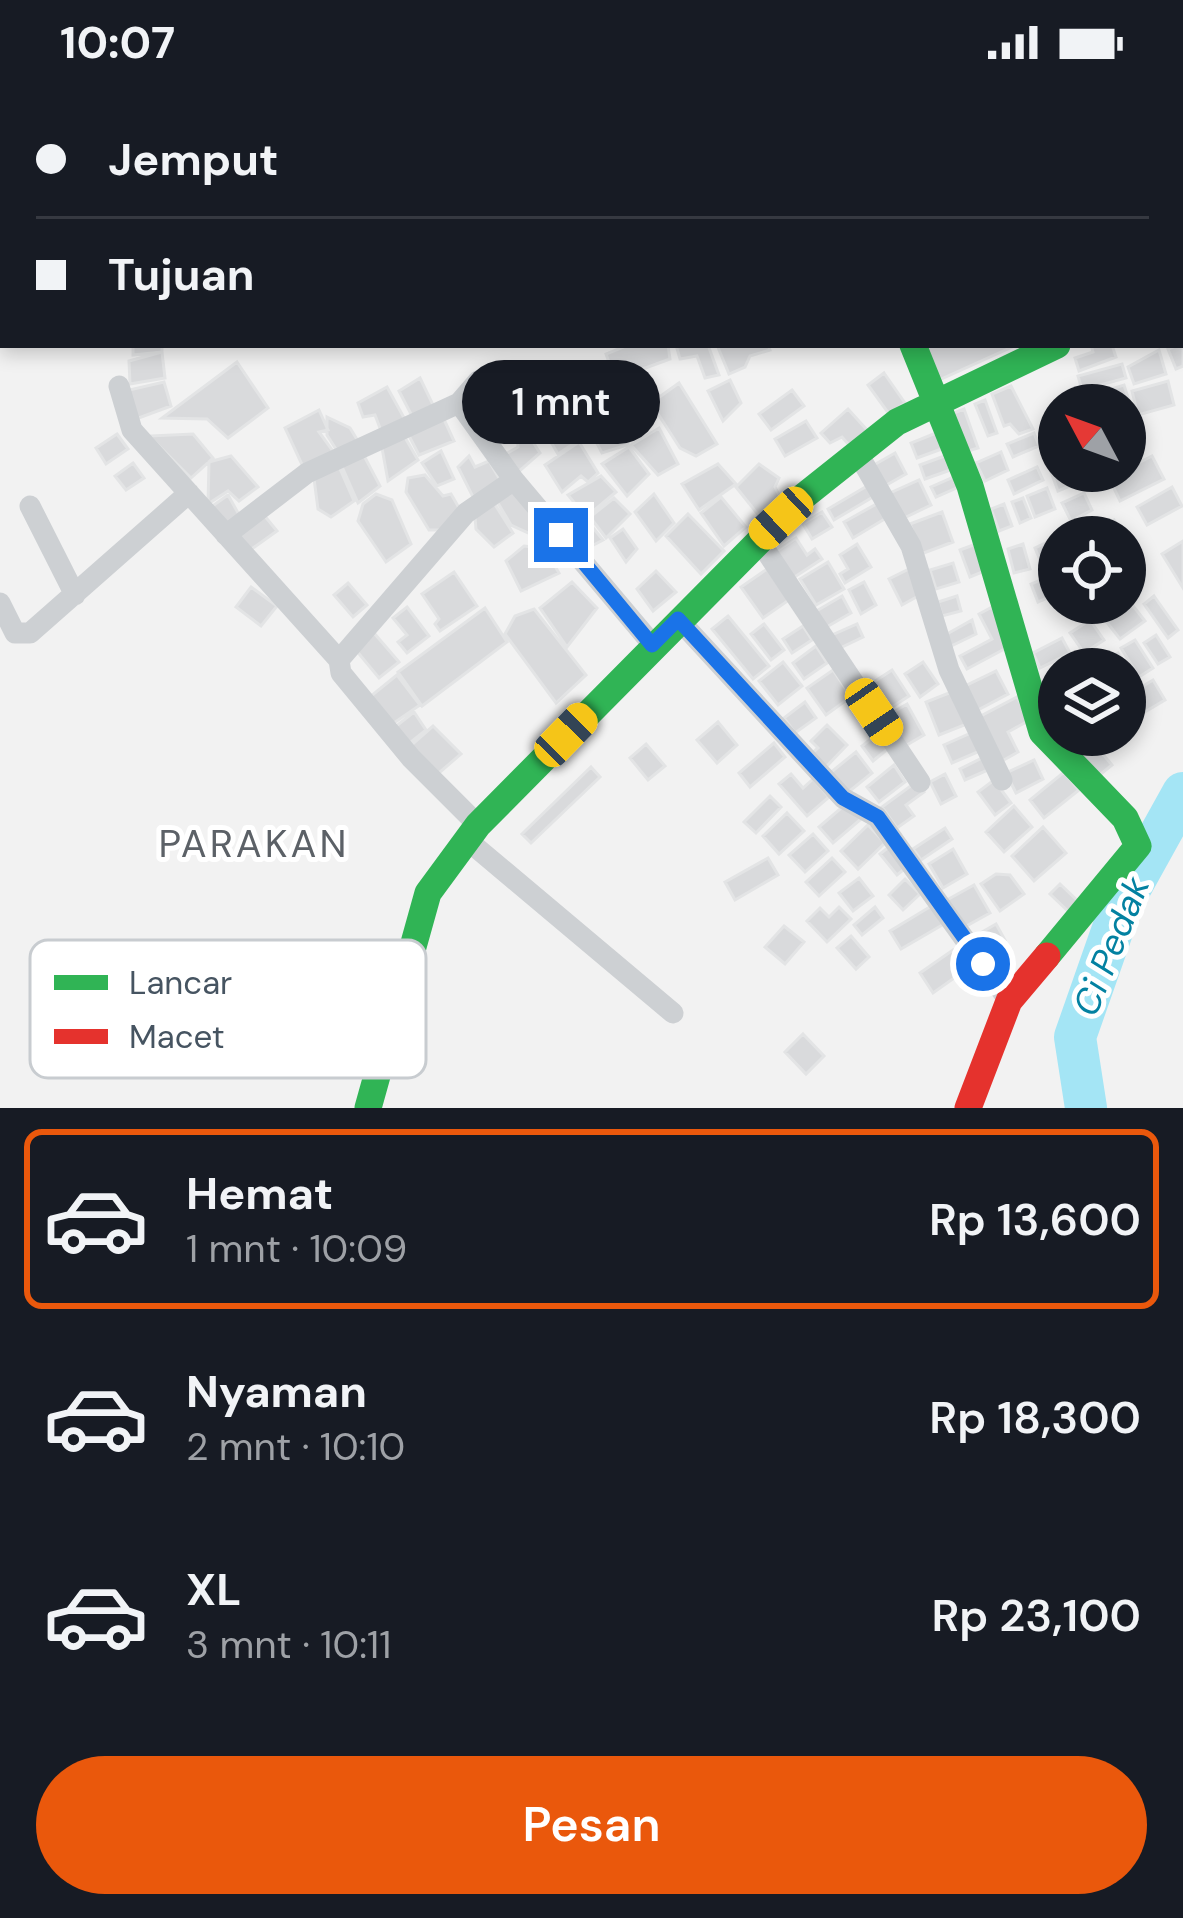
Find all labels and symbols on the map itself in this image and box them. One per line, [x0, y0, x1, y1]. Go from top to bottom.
callout: 1 mnt [462, 361, 660, 445]
north arrow [1038, 384, 1146, 492]
car [742, 480, 820, 556]
route end [534, 508, 588, 562]
car [839, 672, 909, 752]
car [528, 697, 604, 773]
district label: PARAKAN [159, 818, 349, 869]
water label: Ci Pedak [1062, 869, 1160, 1023]
route start [956, 937, 1010, 991]
legend [30, 940, 426, 1078]
text: Lancar [129, 961, 232, 1004]
text: Macet [129, 1015, 225, 1058]

